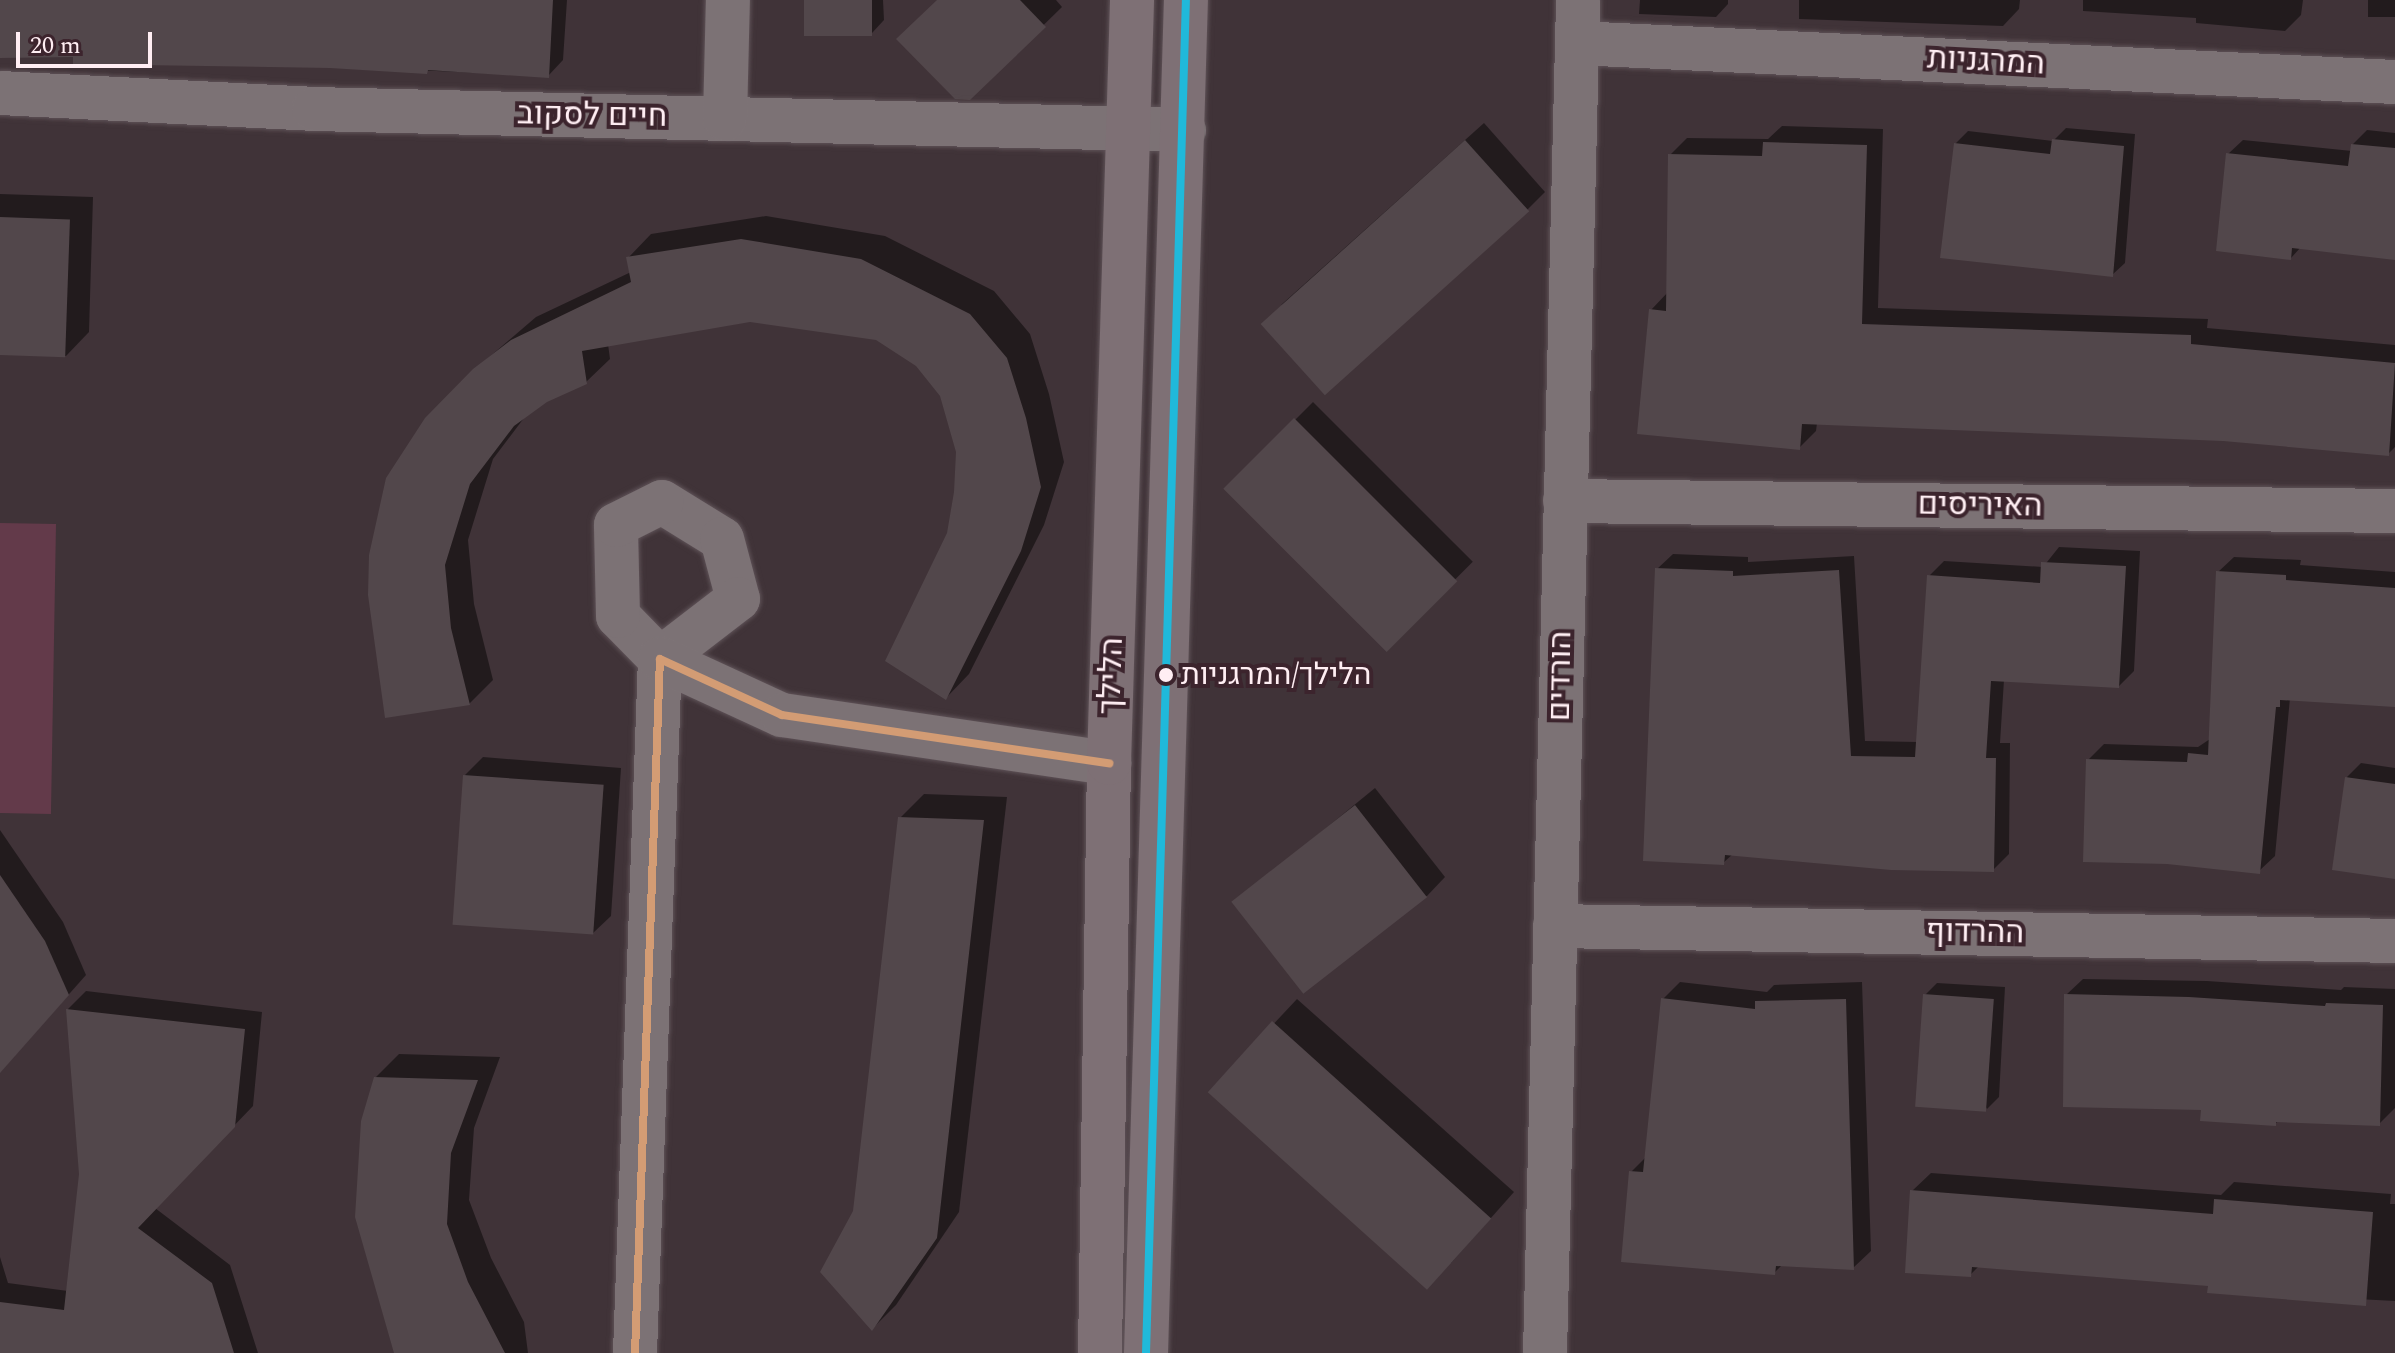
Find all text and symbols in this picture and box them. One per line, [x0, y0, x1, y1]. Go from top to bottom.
scale bar [20, 16, 156, 66]
text: 20 m [30, 28, 81, 64]
street label: המרגניות [1926, 40, 2046, 84]
street label: חיים לסקוב [517, 95, 667, 137]
street label: האיריסים [1917, 486, 2043, 526]
street label: הורדים [1541, 630, 1581, 722]
street label: הלילך [1091, 637, 1133, 715]
place label: הלילך/המרגניות [1181, 657, 1371, 693]
marker: הלילך/המרגניות [1158, 667, 1174, 683]
street label: ההרדוף [1925, 913, 2025, 953]

